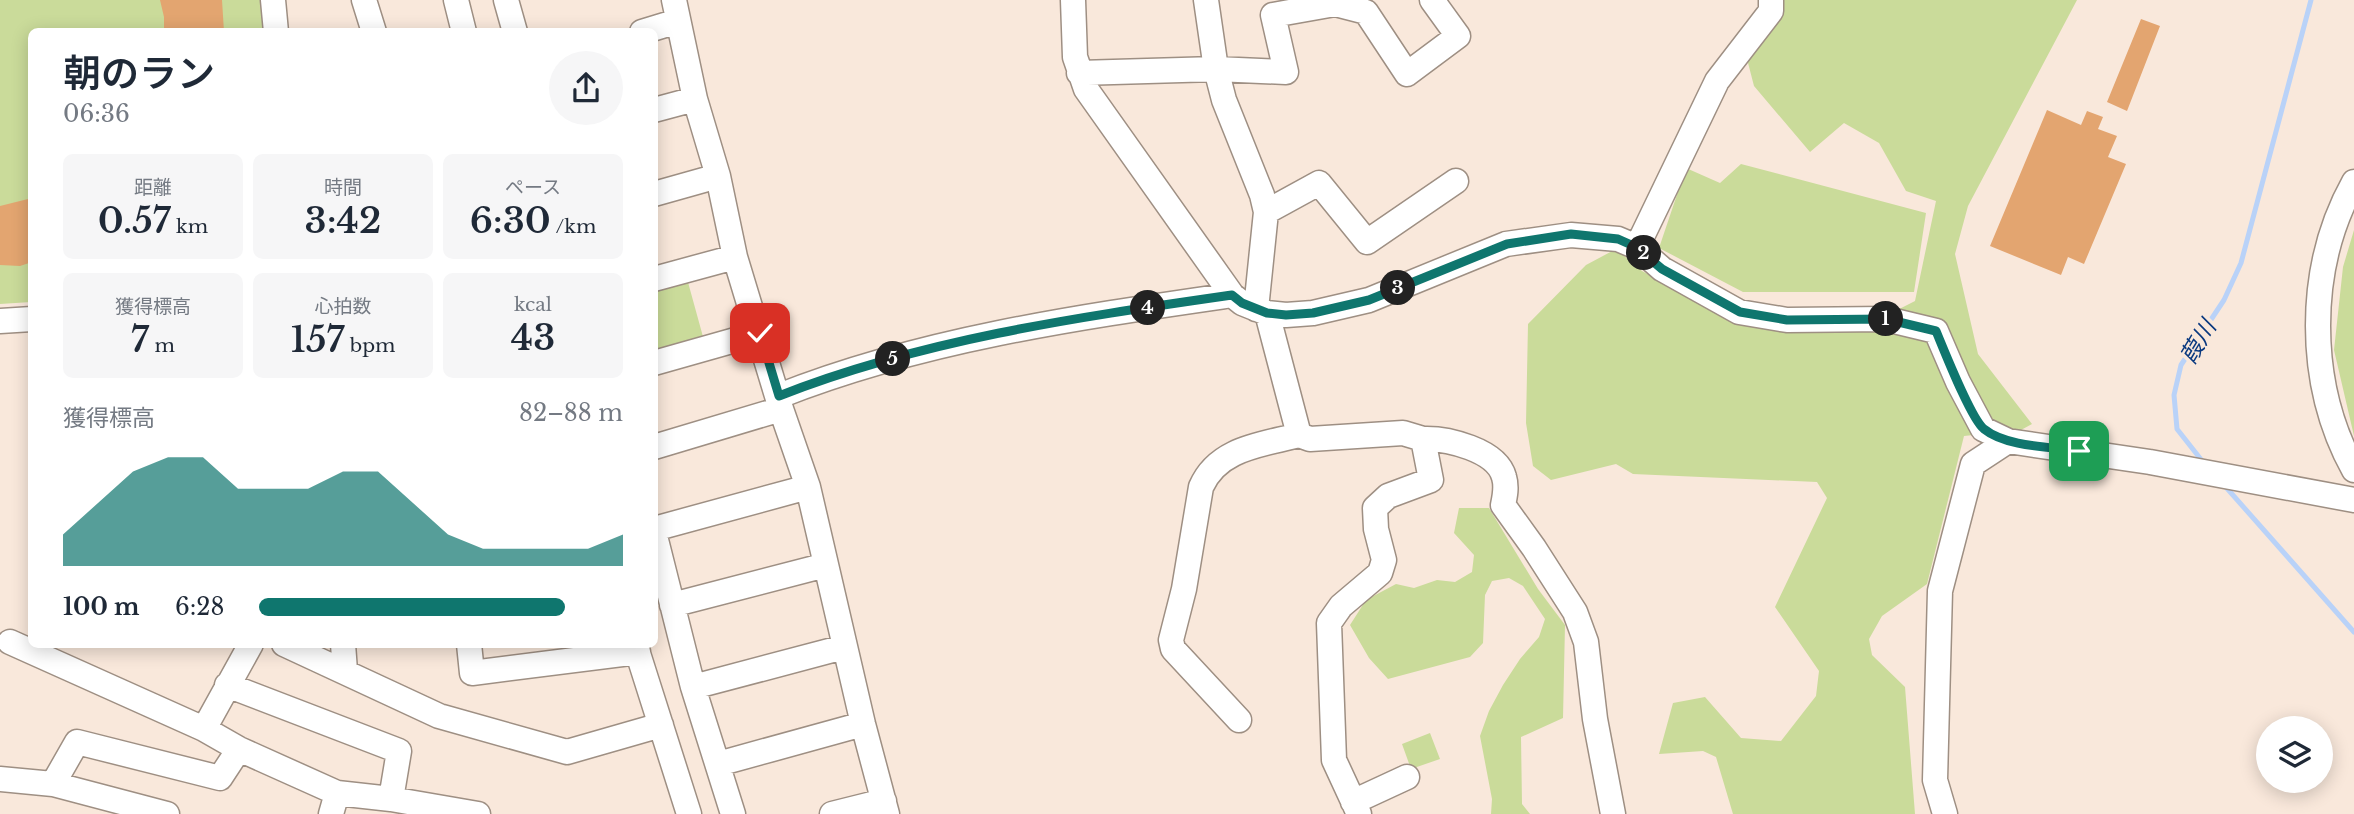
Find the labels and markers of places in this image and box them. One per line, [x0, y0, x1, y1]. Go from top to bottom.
pin: 2 [1626, 236, 1662, 270]
pin: 3 [1380, 270, 1416, 306]
pin: 4 [1130, 290, 1166, 326]
pin: 1 [1868, 302, 1904, 336]
pin [730, 303, 790, 363]
pin: 5 [876, 342, 910, 376]
pin [2049, 421, 2109, 481]

